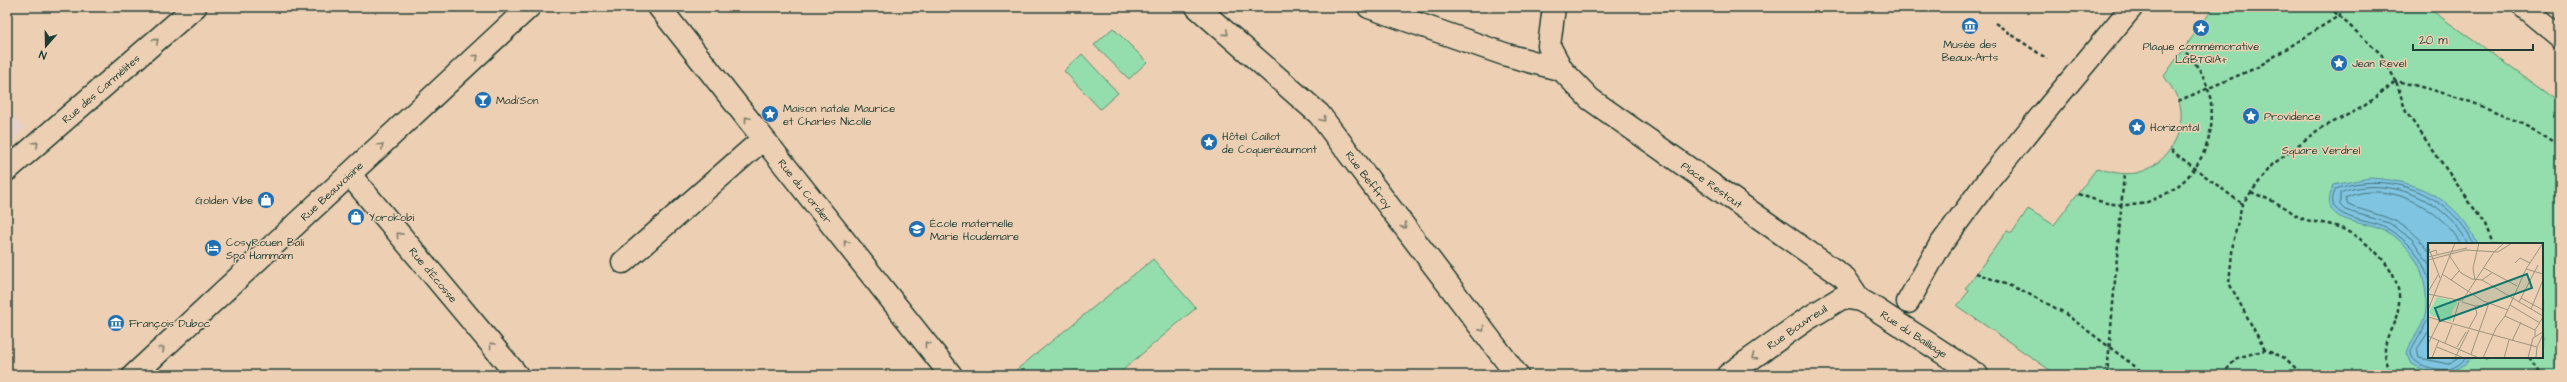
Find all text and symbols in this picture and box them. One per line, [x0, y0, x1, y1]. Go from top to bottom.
museum icon: Musée des Beaux-Arts [1960, 16, 1980, 36]
place icon: Plaque commémorative LGBTQIA+ [2191, 18, 2211, 38]
north arrow [26, 26, 66, 66]
scale bar [2413, 26, 2533, 52]
one-way arrow [1221, 28, 1229, 35]
text: 20 m [2419, 32, 2448, 49]
place label: Musée des Beaux-Arts [1942, 37, 1999, 65]
one-way arrow [151, 39, 159, 46]
place label: Plaque commémorative LGBTQIA+ [2143, 39, 2259, 67]
text: N [37, 47, 49, 63]
street label: Rue des Carmélites [59, 51, 144, 127]
place icon: Jean Revel [2329, 53, 2349, 73]
one-way arrow [471, 54, 479, 62]
place label: Jean Revel [2352, 56, 2407, 71]
bar icon: Madi'Son [473, 90, 493, 110]
place label: Madi'Son [496, 93, 539, 108]
place label: Maison natale Maurice et Charles Nicolle [783, 101, 895, 129]
place icon: Maison natale Maurice et Charles Nicolle [760, 104, 780, 124]
place icon: Providence [2241, 106, 2261, 126]
place label: Providence [2264, 109, 2321, 124]
one-way arrow [1318, 115, 1325, 122]
one-way arrow [745, 117, 752, 124]
place icon: Horizontal [2127, 117, 2147, 137]
place label: Horizontal [2150, 120, 2200, 135]
place label: Hôtel Caillot de Coqueréaumont [1222, 129, 1318, 157]
place icon: Hôtel Caillot de Coqueréaumont [1199, 132, 1219, 152]
one-way arrow [31, 141, 38, 148]
one-way arrow [376, 143, 384, 151]
park label: Square Verdrel [2282, 143, 2361, 158]
street label: Rue Beffroy [1342, 148, 1395, 213]
street label: Rue du Cordier [774, 156, 835, 227]
street label: Rue Beauvoisine [297, 158, 367, 224]
street label: Place Restout [1678, 158, 1746, 212]
shop icon: Golden Vibe [256, 190, 276, 210]
place label: Golden Vibe [195, 193, 253, 208]
shop icon: Yorokobi [346, 207, 366, 227]
place label: Yorokobi [369, 210, 414, 225]
place label: École maternelle Marie Houdemare [930, 216, 1019, 244]
school or university icon: École maternelle Marie Houdemare [907, 219, 927, 239]
one-way arrow [1399, 221, 1406, 228]
one-way arrow [397, 233, 404, 240]
place label: CosyRouen Bali Spa Hammam [226, 235, 304, 263]
hotel icon: CosyRouen Bali Spa Hammam [203, 238, 223, 258]
one-way arrow [843, 240, 850, 247]
inset map [2428, 243, 2543, 358]
street label: Rue d'Écosse [405, 244, 460, 306]
street label: Rue Bouvreuil [1764, 301, 1830, 353]
street label: Rue du Bailliage [1877, 307, 1950, 362]
museum icon: François Duboc [106, 313, 126, 333]
place label: François Duboc [129, 316, 211, 331]
one-way arrow [1478, 325, 1485, 332]
one-way arrow [924, 342, 931, 349]
one-way arrow [490, 343, 497, 350]
one-way arrow [157, 346, 165, 353]
one-way arrow [1751, 352, 1758, 360]

